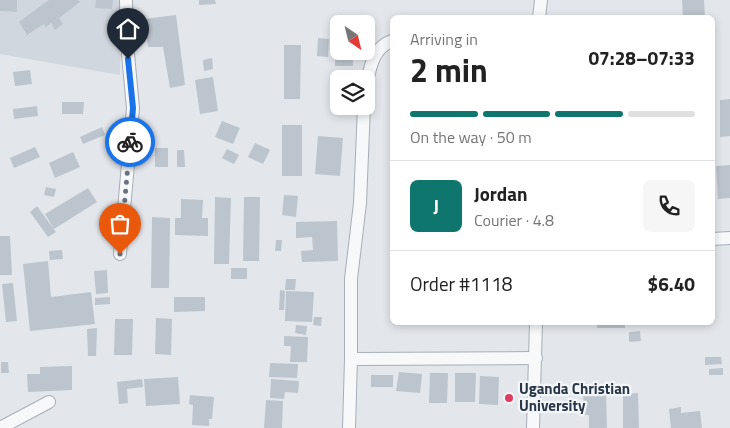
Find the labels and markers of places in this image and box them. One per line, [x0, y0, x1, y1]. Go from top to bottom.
pin [107, 8, 149, 59]
pin [99, 203, 141, 254]
place label: Uganda Christian University [519, 377, 630, 417]
marker: Uganda Christian University [503, 392, 515, 404]

